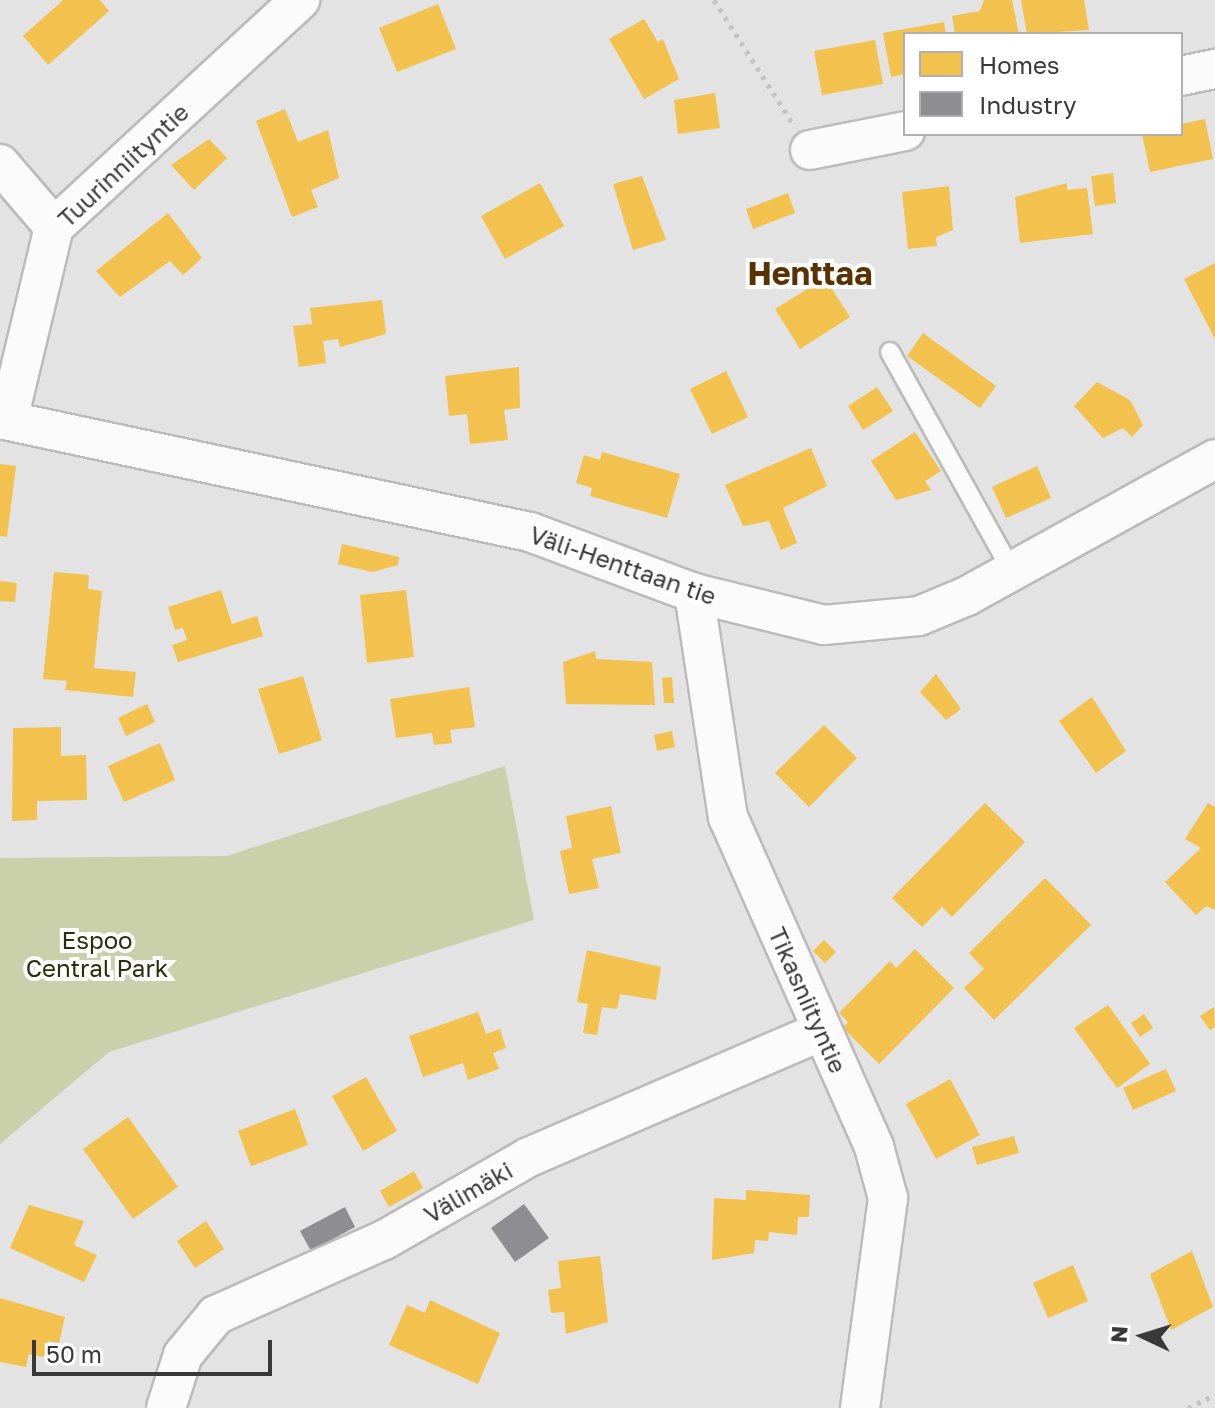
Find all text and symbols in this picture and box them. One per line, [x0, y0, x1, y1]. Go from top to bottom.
legend [903, 32, 1183, 136]
text: Homes [979, 50, 1060, 79]
text: Industry [979, 90, 1076, 119]
street label: Tuurinniityntie [52, 97, 194, 233]
district label: Henttaa [748, 254, 872, 292]
street label: Väli-Henttaan tie [526, 520, 720, 610]
street label: Tikasniityntie [763, 923, 853, 1077]
park label: Espoo Central Park [26, 926, 168, 982]
street label: Välimäki [419, 1155, 517, 1229]
north arrow [1103, 1296, 1183, 1376]
scale bar [36, 1324, 276, 1374]
text: N [1105, 1325, 1133, 1344]
text: 50 m [46, 1339, 102, 1368]

